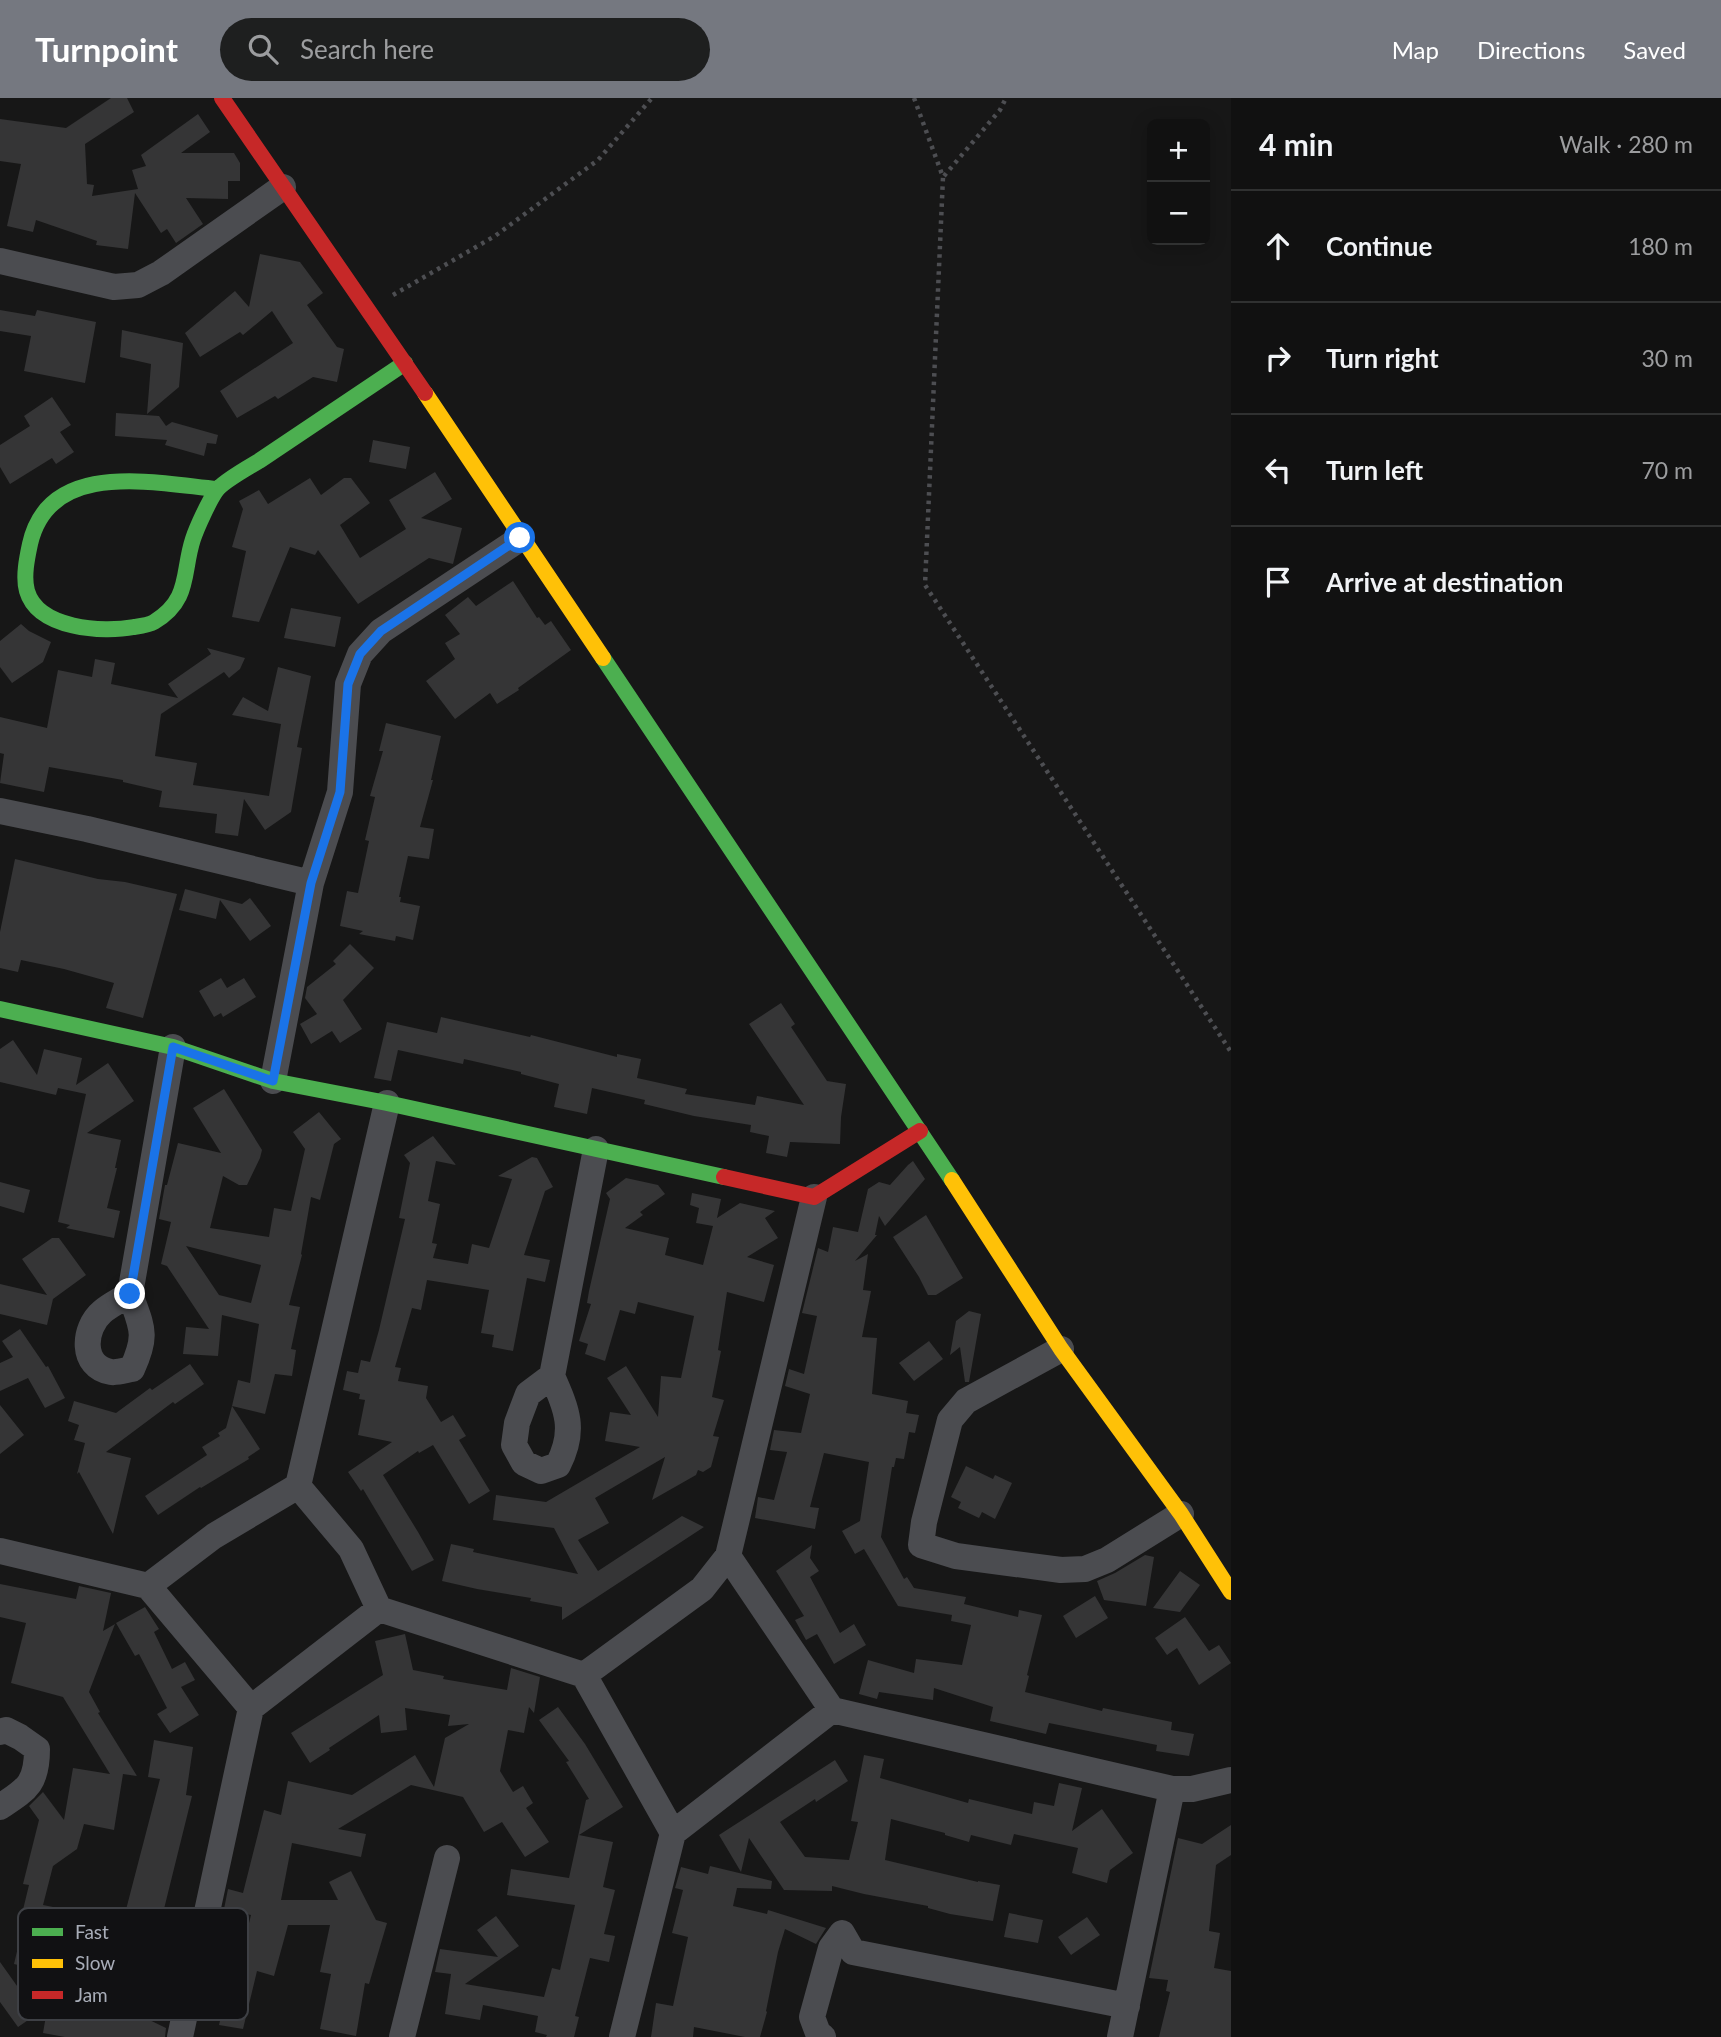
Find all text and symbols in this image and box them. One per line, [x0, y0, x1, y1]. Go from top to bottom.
search box [220, 18, 710, 81]
text: Turnpoint [35, 29, 178, 69]
icon: search [244, 30, 282, 68]
text: Search here [300, 33, 434, 65]
text: Map [1392, 35, 1439, 64]
text: Directions [1477, 35, 1585, 64]
text: Saved [1623, 35, 1686, 64]
map controls [1147, 119, 1210, 245]
button: + [1147, 119, 1210, 182]
text: 4 min [1259, 126, 1333, 162]
text: Walk · 280 m [1559, 130, 1693, 158]
button: − [1147, 182, 1210, 245]
icon: ahead [1259, 227, 1297, 265]
text: Continue [1326, 230, 1432, 262]
text: 180 m [1628, 232, 1693, 260]
icon: right [1259, 339, 1297, 377]
text: Turn right [1326, 342, 1439, 374]
text: 30 m [1642, 344, 1693, 372]
icon: left [1259, 451, 1297, 489]
text: Turn left [1326, 454, 1423, 486]
text: 70 m [1642, 456, 1693, 484]
route start [504, 522, 535, 553]
icon: arrive [1259, 563, 1297, 601]
text: Arrive at destination [1326, 566, 1563, 598]
route end [114, 1278, 145, 1309]
legend [18, 1908, 248, 2020]
text: Fast [75, 1920, 109, 1943]
text: Slow [75, 1951, 115, 1974]
text: Jam [75, 1983, 108, 2006]

